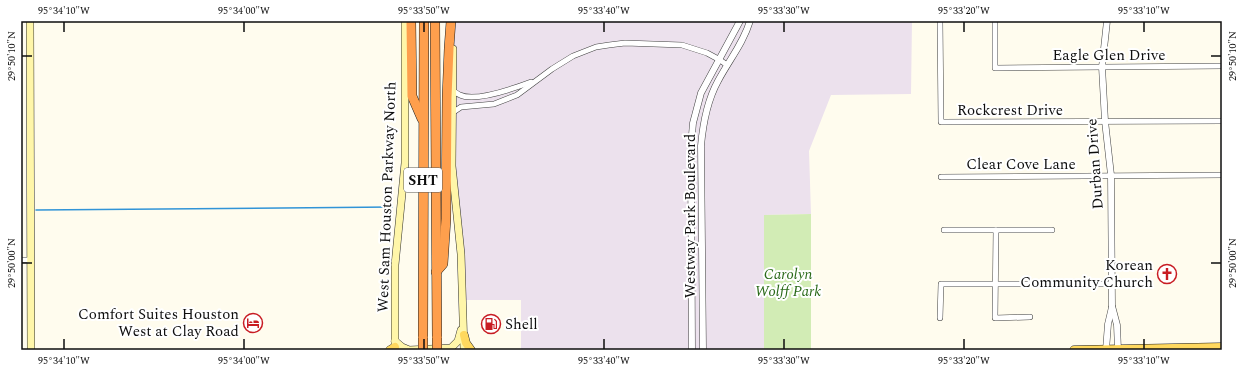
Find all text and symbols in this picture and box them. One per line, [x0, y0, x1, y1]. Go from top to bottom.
text: 95°34'10"W [38, 3, 90, 19]
text: 95°34'00"W [218, 3, 270, 19]
text: 95°33'50"W [398, 3, 450, 19]
text: 95°33'40"W [578, 3, 630, 19]
text: 95°33'30"W [758, 3, 810, 19]
text: 95°33'20"W [938, 3, 990, 19]
text: 95°33'10"W [1118, 3, 1170, 19]
text: 29°50'10"N [4, 31, 20, 81]
text: 29°50'10"N [1225, 31, 1241, 81]
street label: Eagle Glen Drive [1053, 44, 1165, 67]
street label: West Sam Houston Parkway North [371, 81, 403, 313]
street label: Rockcrest Drive [957, 99, 1063, 122]
street label: Durban Drive [1080, 118, 1110, 210]
street label: Westway Park Boulevard [679, 134, 702, 298]
street label: Clear Cove Lane [966, 153, 1076, 176]
road number: SHT [404, 168, 442, 192]
text: 29°50'00"N [4, 238, 20, 288]
text: 29°50'00"N [1225, 238, 1241, 288]
place label: Korean Community Church [1020, 254, 1153, 294]
park label: Carolyn Wolff Park [755, 263, 821, 303]
church icon: Korean Community Church [1156, 263, 1178, 285]
place label: Comfort Suites Houston West at Clay Road [78, 303, 239, 343]
hotel icon: Comfort Suites Houston West at Clay Road [242, 312, 264, 334]
fuel station icon: Shell [480, 313, 502, 335]
place label: Shell [505, 313, 538, 336]
text: 95°34'10"W [38, 353, 90, 369]
text: 95°34'00"W [218, 353, 270, 369]
text: 95°33'50"W [398, 353, 450, 369]
text: 95°33'40"W [578, 353, 630, 369]
text: 95°33'30"W [758, 353, 810, 369]
text: 95°33'20"W [938, 353, 990, 369]
text: 95°33'10"W [1118, 353, 1170, 369]

